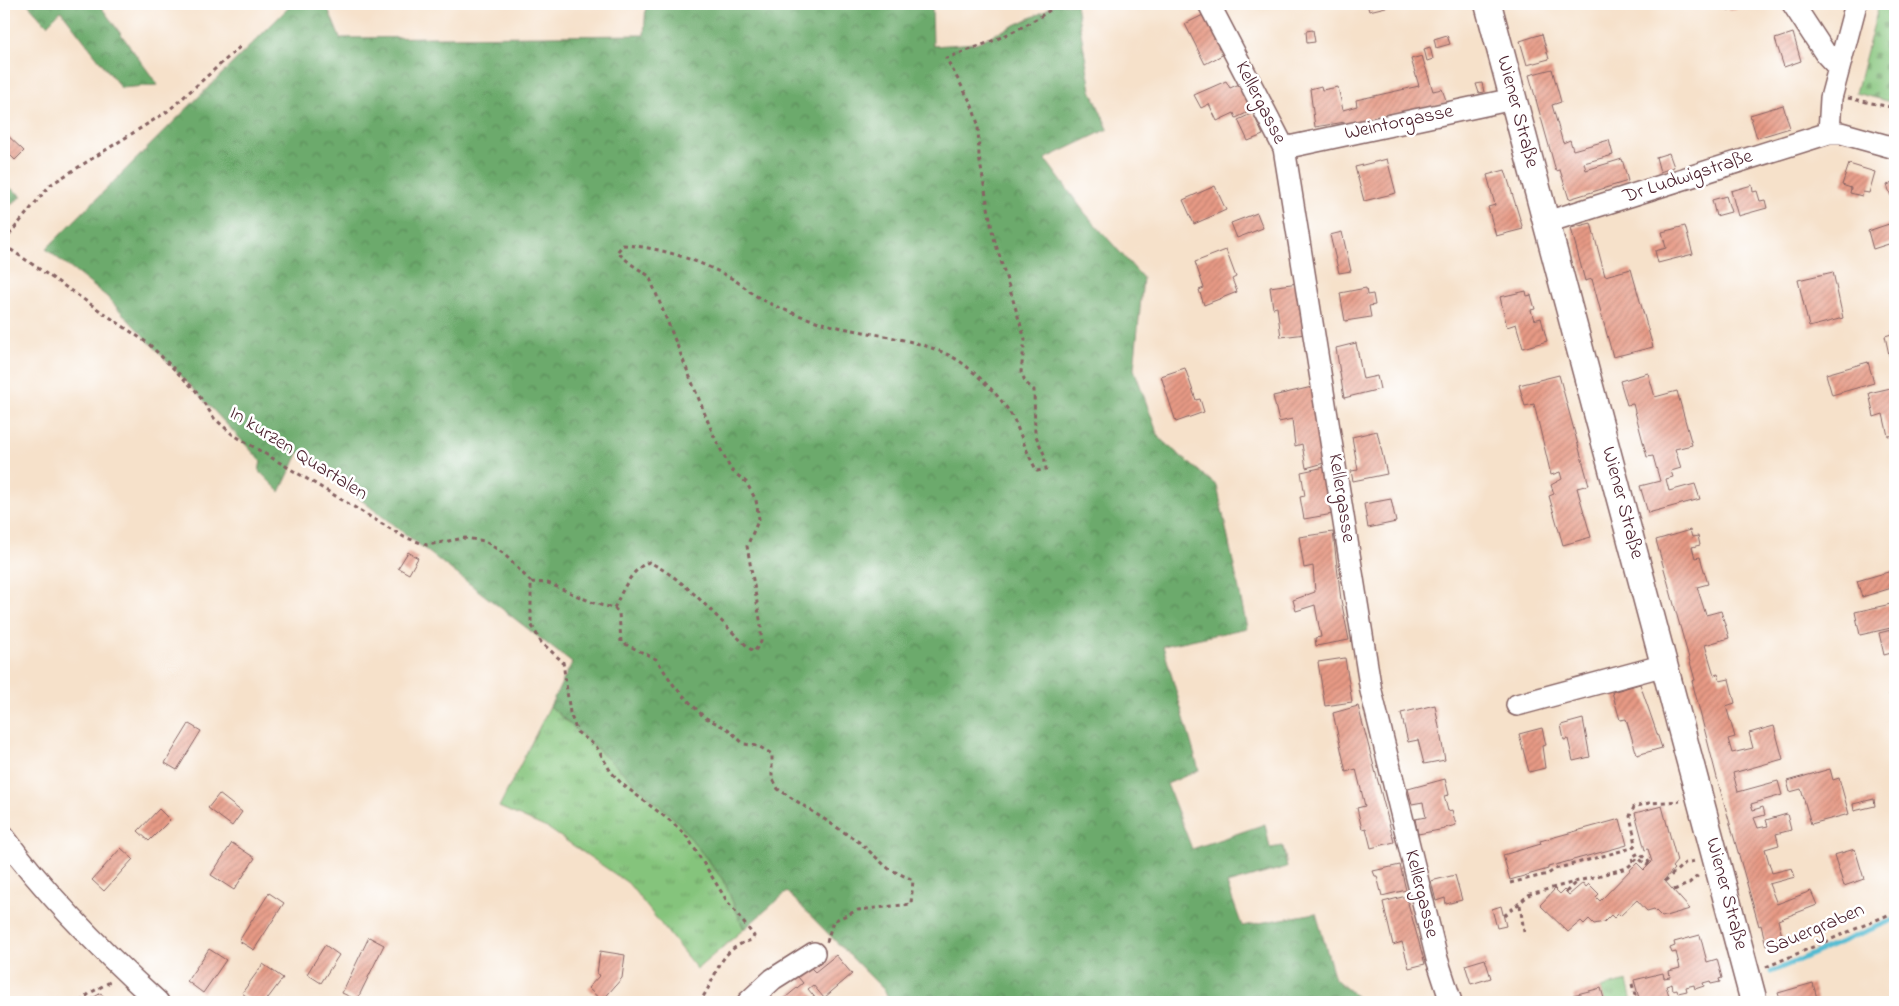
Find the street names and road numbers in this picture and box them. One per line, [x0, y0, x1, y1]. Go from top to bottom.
street label: Wiener Straße [1488, 53, 1546, 171]
street label: Kellergasse [1226, 56, 1293, 150]
street label: Weintorgasse [1342, 97, 1456, 150]
street label: Dr Ludwigstraße [1618, 142, 1757, 213]
street label: In kurzen Quartalen [223, 400, 373, 509]
street label: Wiener Straße [1593, 444, 1651, 562]
street label: Kellergasse [1319, 451, 1362, 545]
street label: Wiener Straße [1697, 835, 1755, 953]
street label: Kellergasse [1395, 847, 1446, 941]
street label: Sauergraben [1761, 896, 1870, 965]

